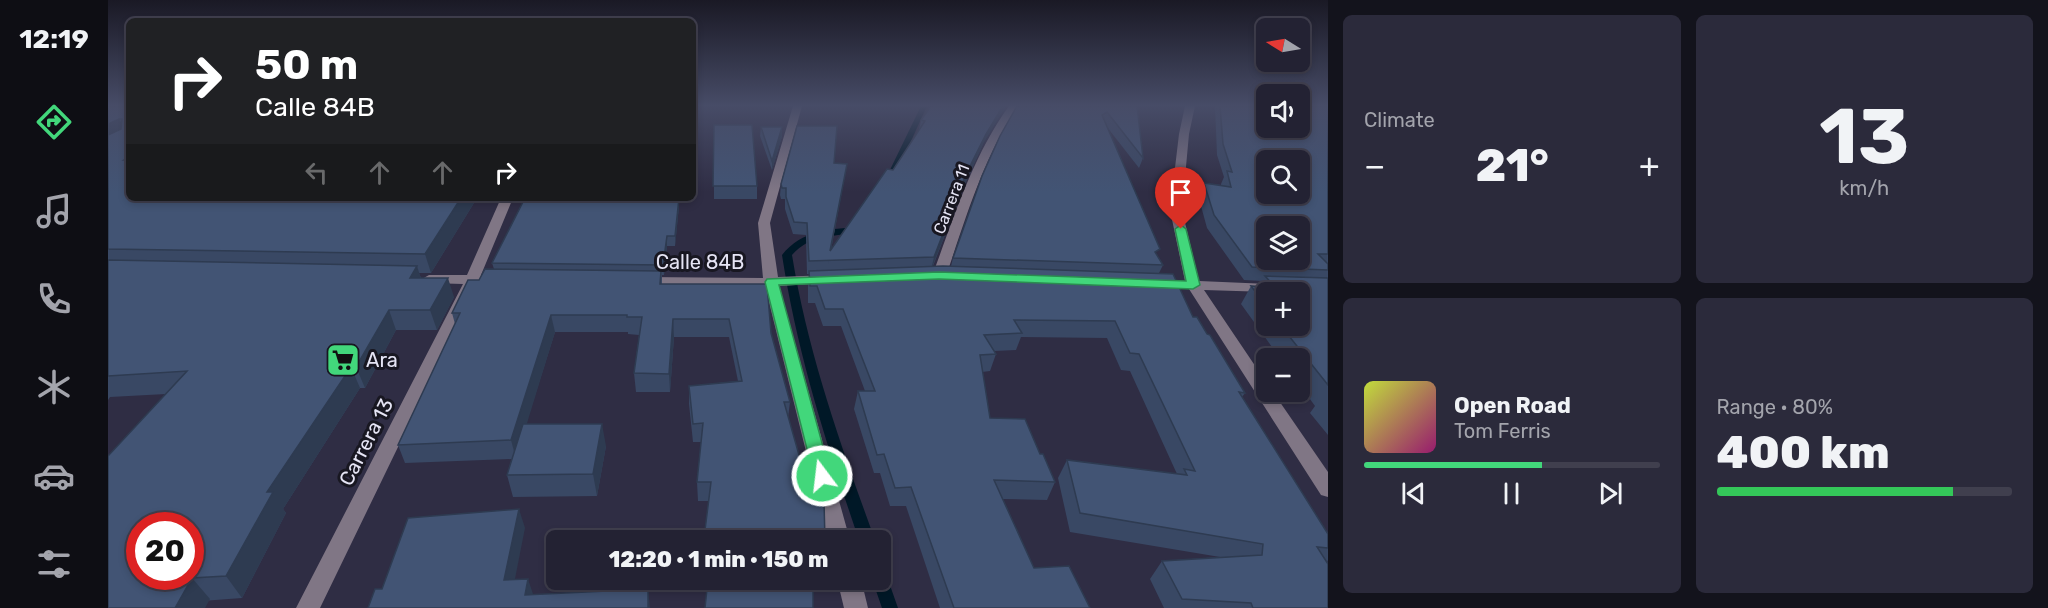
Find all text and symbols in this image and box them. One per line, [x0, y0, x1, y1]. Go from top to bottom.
north arrow [1256, 18, 1310, 72]
map controls [1256, 18, 1310, 402]
text: 12:19 [19, 23, 89, 55]
text: 50 m [255, 40, 358, 90]
icon: right [156, 42, 234, 120]
button: sound [1256, 84, 1310, 138]
text: 13 [1819, 90, 1909, 183]
text: Calle 84B [255, 91, 375, 123]
icon: directions [33, 101, 75, 143]
text: Climate [1364, 108, 1435, 132]
text: 21° [1476, 139, 1549, 192]
text: − [1364, 146, 1385, 185]
text: + [1639, 146, 1659, 185]
button: search [1256, 150, 1310, 204]
icon: left [300, 156, 333, 189]
icon: ahead [363, 156, 396, 189]
icon: ahead [426, 156, 459, 189]
icon: right [489, 156, 522, 189]
street label: Carrera 11 [930, 162, 973, 237]
pin [1155, 167, 1206, 229]
icon: arrive [1164, 176, 1197, 209]
text: km/h [1839, 176, 1889, 200]
icon: music [33, 190, 75, 232]
button: layers [1256, 216, 1310, 270]
street label: Calle 84B [656, 250, 744, 274]
icon: phone [33, 278, 75, 320]
button: + [1256, 282, 1310, 336]
supermarket icon: Ara [325, 342, 361, 378]
place label: Ara [366, 348, 398, 372]
button: − [1256, 348, 1310, 402]
icon: climate [33, 366, 75, 408]
text: Open Road [1454, 392, 1571, 419]
street label: Carrera 13 [334, 394, 398, 490]
text: Range · 80% [1717, 395, 1833, 419]
text: Tom Ferris [1454, 419, 1551, 443]
text: 400 km [1717, 426, 1890, 479]
position arrow [790, 444, 854, 508]
icon: car [33, 455, 75, 497]
icon: previous [1397, 477, 1430, 510]
icon: pause [1495, 477, 1528, 510]
icon: next [1594, 477, 1627, 510]
speed limit sign: 20 [126, 512, 204, 590]
icon: filters [33, 543, 75, 585]
text: 12:20 · 1 min · 150 m [609, 546, 828, 573]

